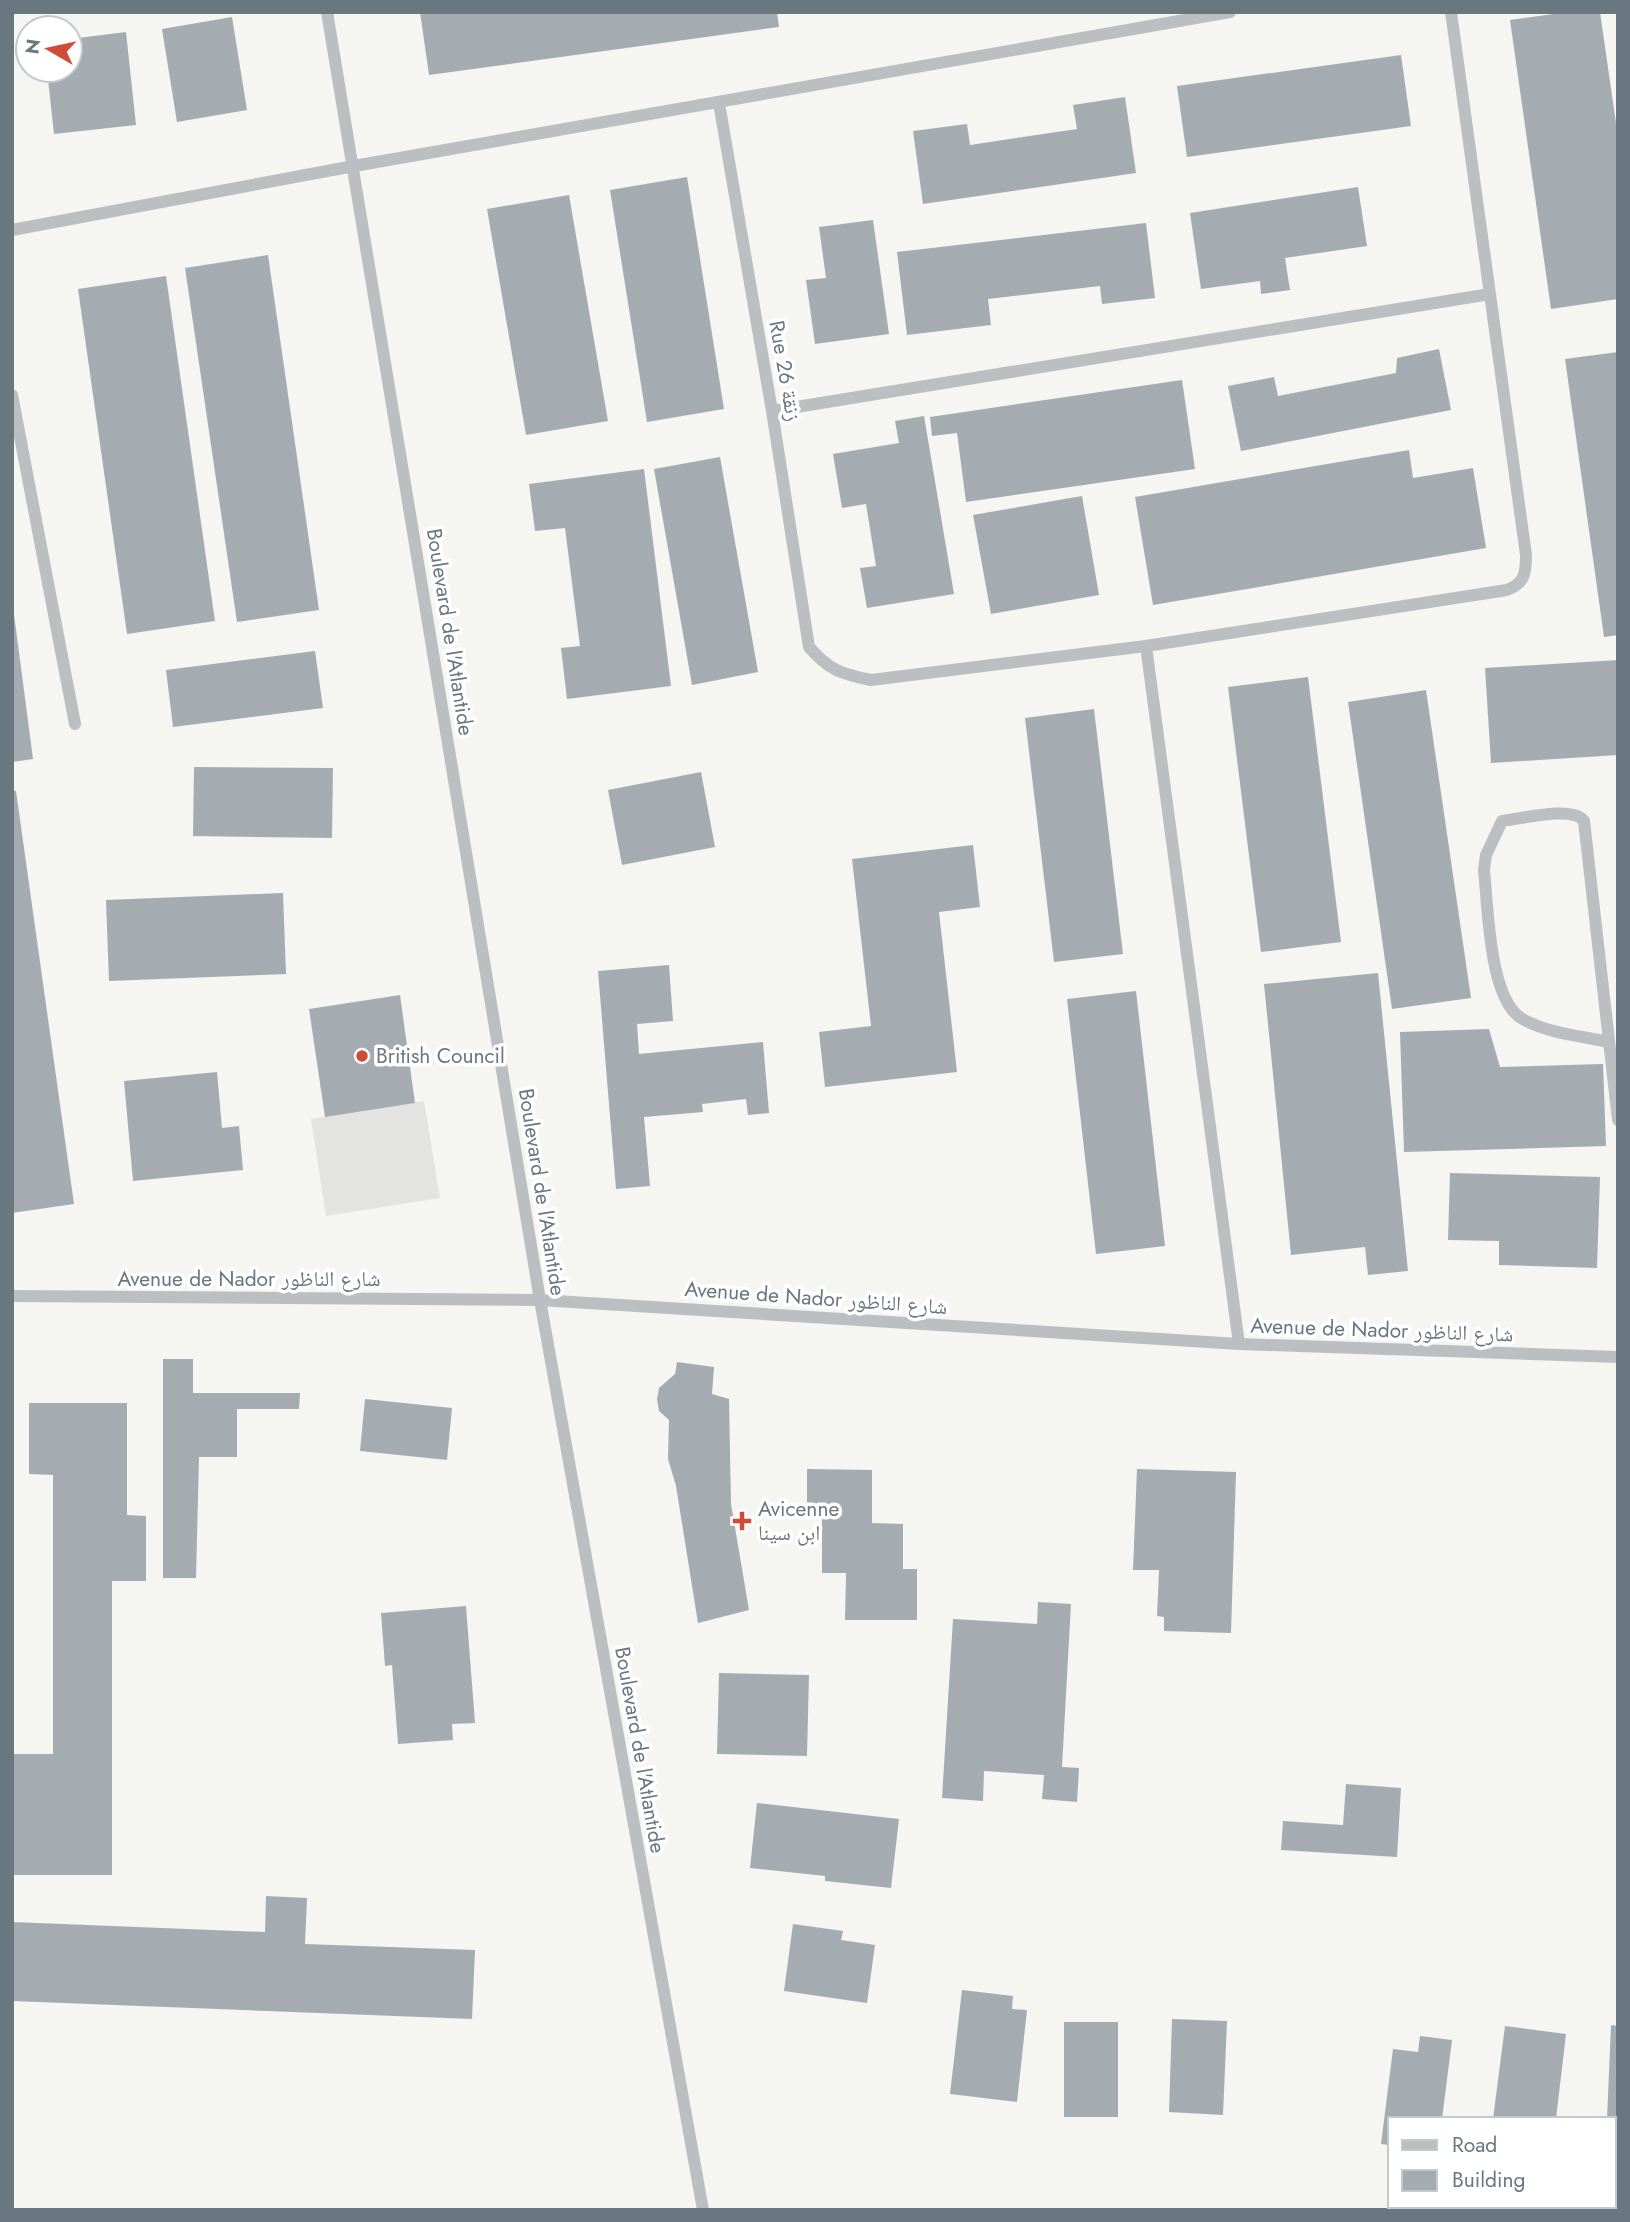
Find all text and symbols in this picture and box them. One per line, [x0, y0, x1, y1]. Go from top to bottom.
north arrow [14, 14, 84, 84]
text: N [18, 37, 47, 56]
street label: Rue 26 زنقة [761, 318, 809, 424]
street label: Boulevard de l'Atlantide [419, 526, 481, 738]
place label: British Council [376, 1041, 505, 1071]
marker: British Council [354, 1048, 370, 1064]
street label: Boulevard de l'Atlantide [511, 1086, 573, 1298]
street label: Avenue de Nador شارع الناظور [117, 1264, 381, 1294]
street label: Avenue de Nador شارع الناظور [684, 1274, 948, 1322]
street label: Avenue de Nador شارع الناظور [1250, 1310, 1514, 1350]
place label: Avicenne ابن سينا [758, 1494, 839, 1548]
marker: Avicenne ابن سينا [732, 1511, 752, 1531]
street label: Boulevard de l'Atlantide [607, 1644, 673, 1856]
legend [1388, 2117, 1616, 2208]
text: Road [1452, 2130, 1497, 2160]
text: Building [1452, 2165, 1525, 2195]

